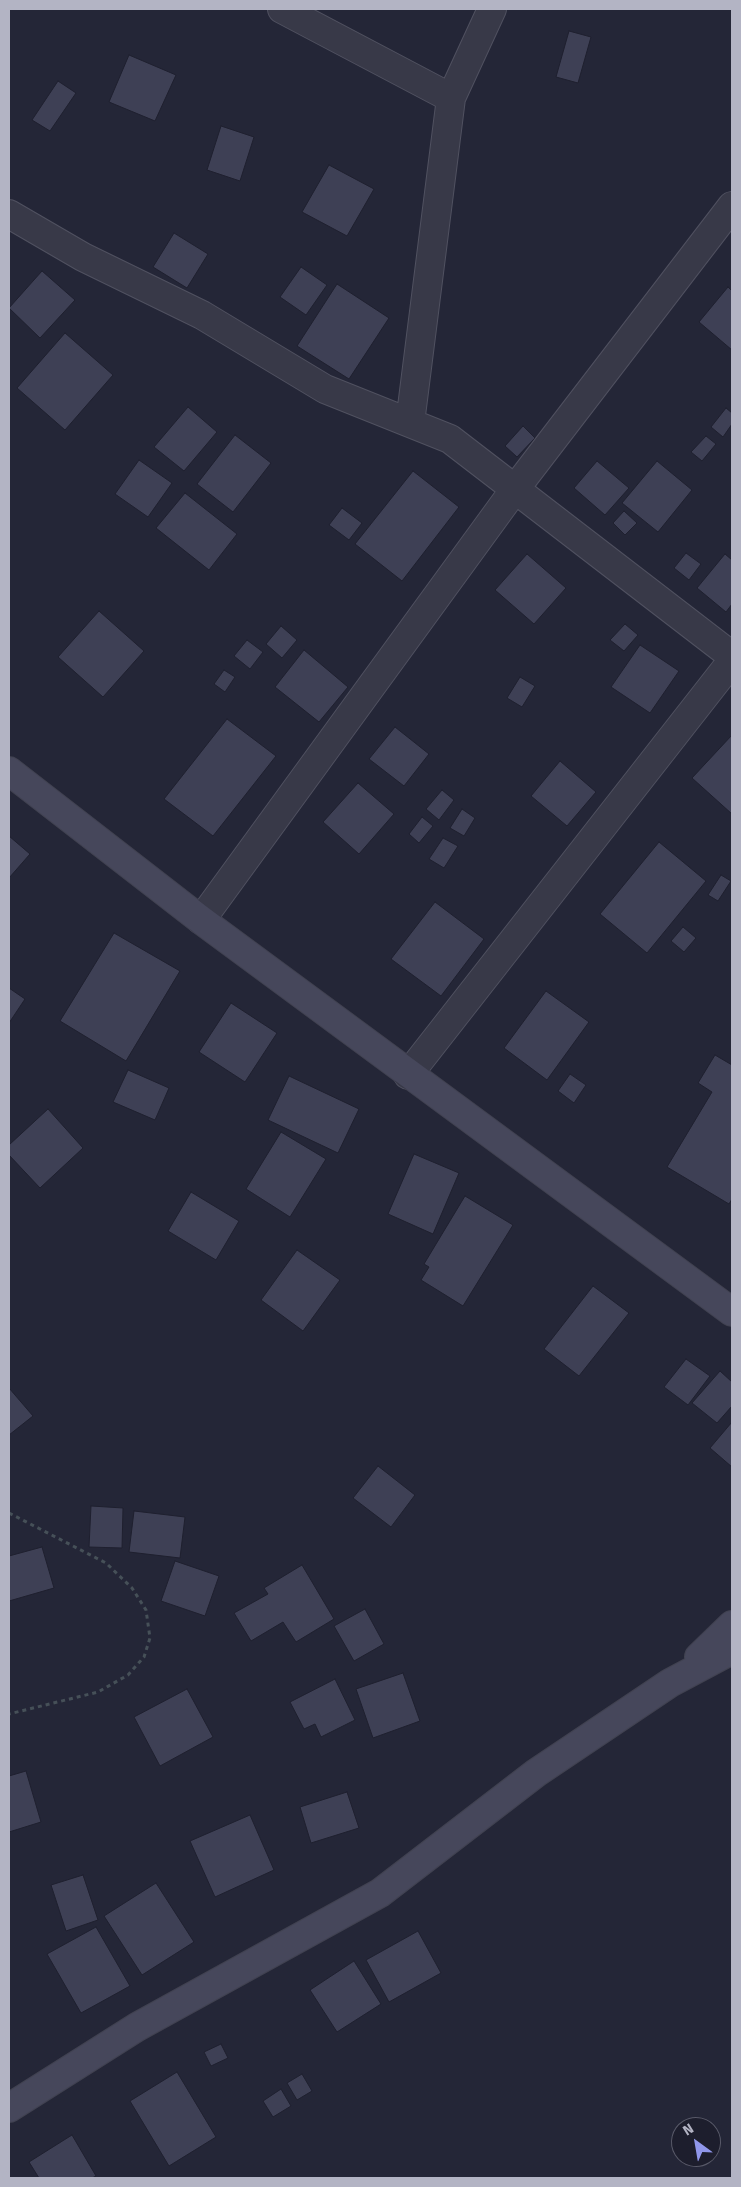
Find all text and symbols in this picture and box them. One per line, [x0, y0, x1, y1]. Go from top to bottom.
north arrow [671, 2117, 721, 2167]
text: N [680, 2120, 697, 2139]

